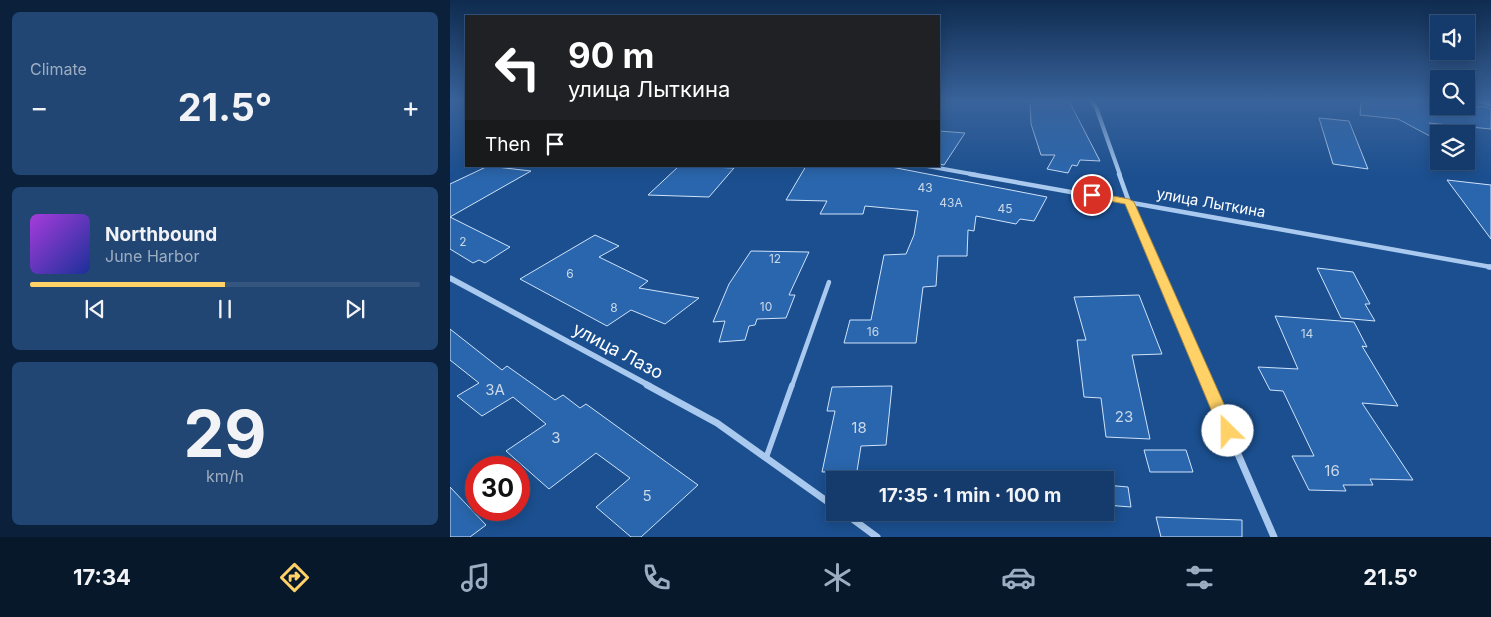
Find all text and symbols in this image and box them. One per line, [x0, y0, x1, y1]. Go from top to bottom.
map controls [1430, 15, 1475, 170]
button: sound [1430, 15, 1475, 60]
text: 90 m [568, 34, 655, 76]
icon: left [485, 35, 550, 100]
text: Climate [30, 59, 87, 79]
button: search [1430, 70, 1475, 115]
text: улица Лыткина [568, 76, 730, 102]
text: 21.5° [178, 84, 272, 130]
text: − [30, 90, 49, 124]
text: + [401, 90, 420, 124]
button: layers [1430, 125, 1475, 170]
icon: arrive [541, 130, 569, 158]
text: Then [485, 133, 531, 156]
pin [1071, 174, 1113, 216]
house number: 43 [917, 180, 933, 195]
icon: arrive [1078, 181, 1106, 209]
street label: улица Лыткина [1155, 184, 1267, 221]
house number: 43А [939, 195, 963, 210]
house number: 45 [997, 201, 1013, 216]
text: Northbound [105, 223, 217, 246]
house number: 2 [459, 234, 467, 249]
text: June Harbor [105, 246, 199, 266]
house number: 12 [769, 251, 781, 266]
house number: 6 [566, 266, 574, 281]
icon: previous [81, 295, 109, 323]
icon: pause [211, 295, 239, 323]
icon: next [341, 295, 369, 323]
house number: 10 [760, 299, 772, 314]
house number: 8 [610, 300, 618, 315]
street label: улица Лазо [569, 318, 667, 383]
house number: 16 [867, 324, 879, 339]
house number: 14 [1301, 326, 1314, 341]
house number: 3А [485, 380, 505, 399]
text: 29 [183, 394, 267, 473]
position arrow [1201, 404, 1253, 456]
house number: 23 [1115, 407, 1133, 426]
house number: 18 [851, 418, 867, 437]
house number: 3 [551, 428, 561, 447]
speed limit sign: 30 [465, 456, 530, 521]
house number: 16 [1324, 461, 1340, 480]
text: km/h [206, 466, 244, 486]
text: 17:35 · 1 min · 100 m [879, 484, 1061, 507]
house number: 5 [642, 486, 652, 505]
icon: directions [277, 560, 312, 595]
icon: music [458, 560, 493, 595]
icon: phone [639, 560, 674, 595]
icon: climate [820, 560, 855, 595]
icon: car [1001, 560, 1036, 595]
icon: filters [1182, 560, 1217, 595]
text: 17:34 [73, 564, 131, 590]
text: 21.5° [1363, 564, 1418, 590]

